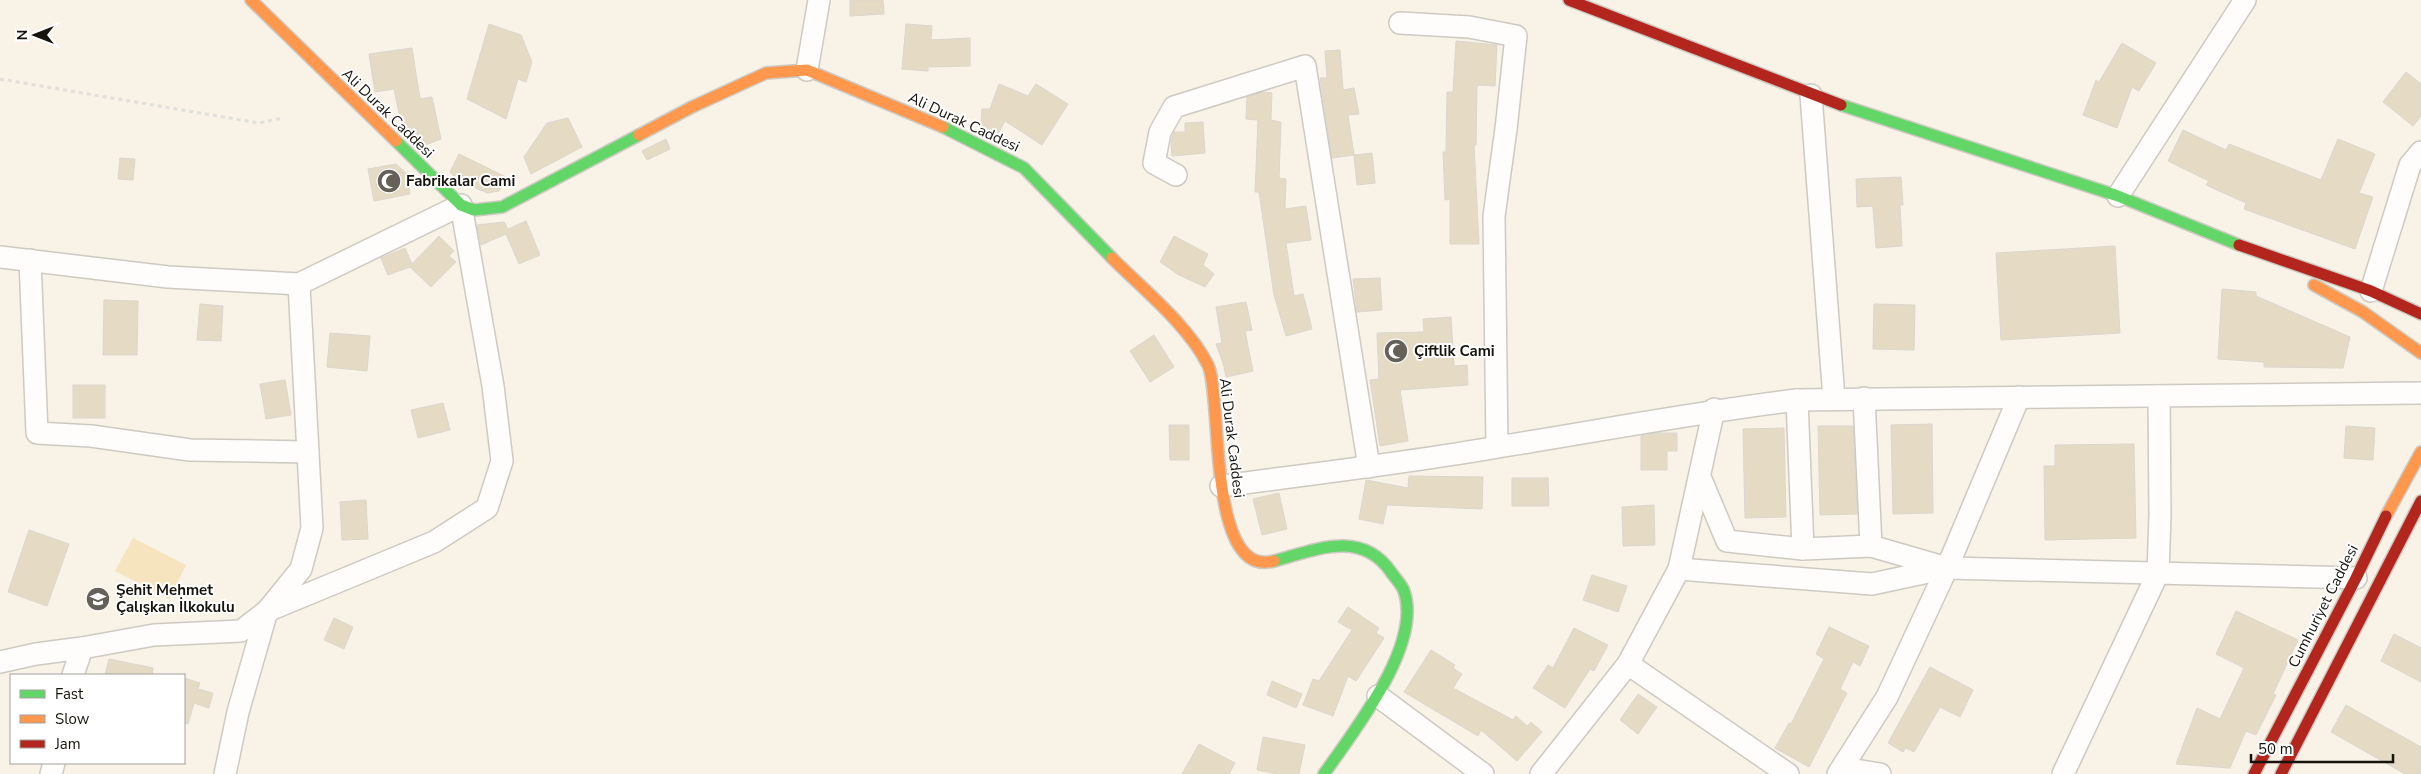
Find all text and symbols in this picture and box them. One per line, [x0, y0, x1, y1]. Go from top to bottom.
north arrow [10, 10, 60, 60]
text: N [13, 30, 32, 40]
street label: Ali Durak Caddesi [338, 64, 438, 162]
street label: Ali Durak Caddesi [905, 87, 1023, 157]
mosque icon: Fabrikalar Cami [376, 168, 402, 194]
place label: Fabrikalar Cami [406, 171, 515, 191]
mosque icon: Çiftlik Cami [1383, 338, 1409, 364]
place label: Çiftlik Cami [1414, 341, 1495, 361]
street label: Ali Durak Caddesi [1215, 377, 1249, 499]
street label: Cumhuriyet Caddesi [2283, 541, 2363, 671]
place label: Şehit Mehmet Çalışkan İlkokulu [116, 580, 235, 617]
school or university icon: Şehit Mehmet Çalışkan İlkokulu [85, 586, 111, 612]
legend [10, 674, 185, 764]
text: Fast [55, 684, 84, 704]
text: Slow [55, 709, 90, 729]
scale bar [2251, 732, 2394, 764]
text: Jam [54, 734, 81, 754]
text: 50 m [2258, 739, 2293, 759]

